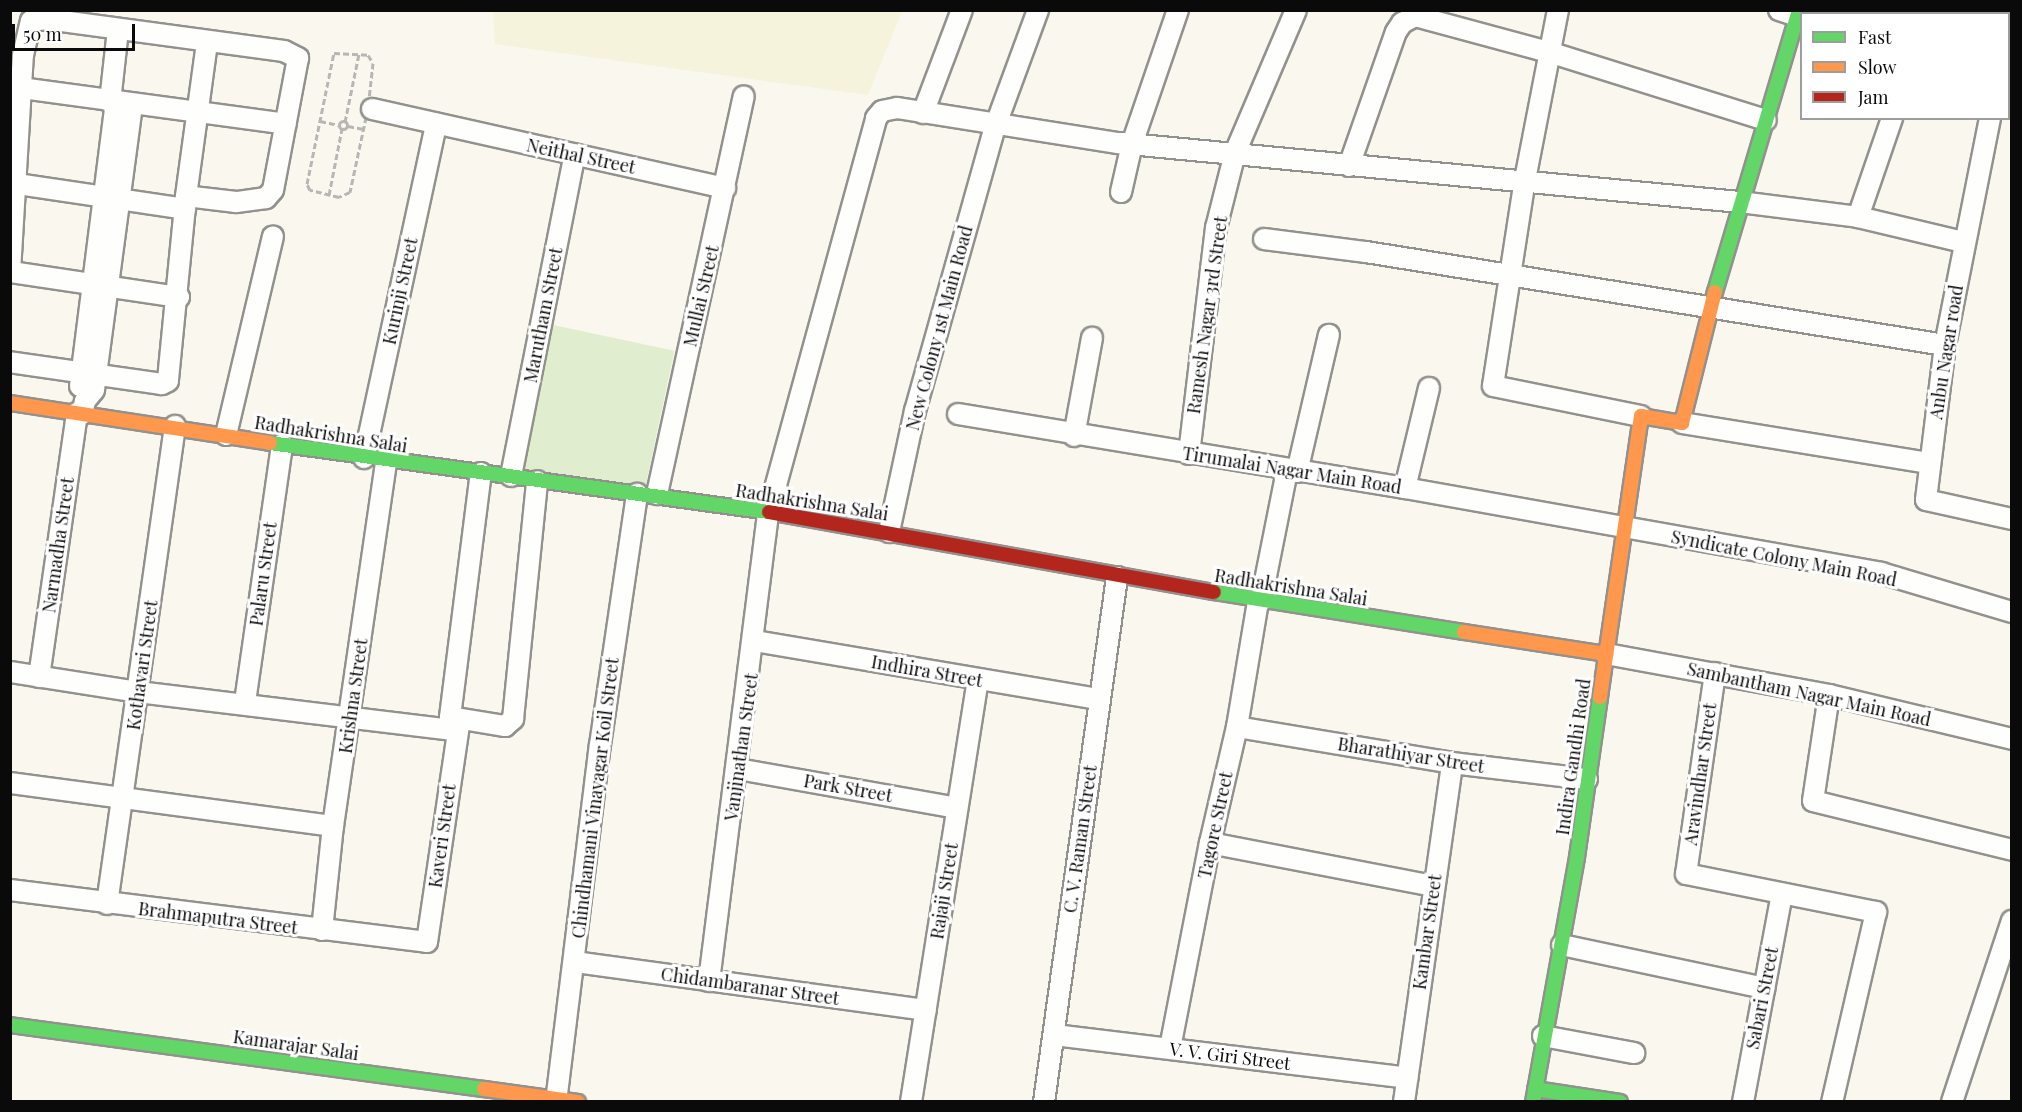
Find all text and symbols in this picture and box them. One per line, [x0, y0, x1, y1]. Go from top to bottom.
scale bar [15, 12, 138, 50]
legend [1800, 12, 2010, 120]
text: 50 m [23, 22, 62, 46]
text: Fast [1858, 25, 1891, 49]
text: Slow [1858, 55, 1896, 79]
text: Jam [1858, 85, 1888, 109]
street label: Neithal Street [525, 134, 637, 178]
street label: Ramesh Nagar 3rd Street [1182, 214, 1232, 416]
street label: New Colony 1st Main Road [901, 223, 977, 433]
street label: Kurinji Street [378, 235, 422, 347]
street label: Mullai Street [679, 243, 723, 349]
street label: Marutham Street [519, 245, 567, 385]
street label: Anbu Nagar road [1925, 283, 1967, 421]
street label: Radhakrishna Salai [253, 411, 409, 457]
street label: Tirumalai Nagar Main Road [1181, 442, 1403, 498]
street label: Narmadha Street [38, 476, 78, 614]
street label: Radhakrishna Salai [734, 479, 890, 525]
street label: Palaru Street [245, 521, 281, 627]
street label: Syndicate Colony Main Road [1669, 525, 1899, 591]
street label: Radhakrishna Salai [1213, 564, 1369, 610]
street label: Kothavari Street [122, 599, 162, 731]
street label: Krishna Street [334, 637, 372, 755]
street label: Indhira Street [870, 651, 984, 691]
street label: Chindhamani Vinayagar Koil Street [567, 656, 623, 940]
street label: Sambantham Nagar Main Road [1685, 658, 1933, 730]
street label: Vanjinathan Street [720, 672, 762, 822]
street label: Indira Gandhi Road [1551, 677, 1595, 837]
street label: Aravindhar Street [1679, 701, 1721, 847]
street label: Bharathiyar Street [1336, 733, 1486, 777]
street label: C. V. Raman Street [1059, 763, 1101, 915]
street label: Park Street [802, 770, 894, 806]
street label: Tagore Street [1193, 770, 1237, 880]
street label: Kaveri Street [424, 783, 460, 889]
street label: Rajaji Street [926, 841, 962, 941]
street label: Kambar Street [1408, 873, 1446, 991]
street label: Brahmaputra Street [137, 897, 299, 939]
street label: Sabari Street [1741, 945, 1783, 1051]
street label: Chidambaranar Street [659, 963, 841, 1009]
street label: Kamarajar Salai [232, 1025, 360, 1065]
street label: V. V. Giri Street [1168, 1038, 1292, 1074]

